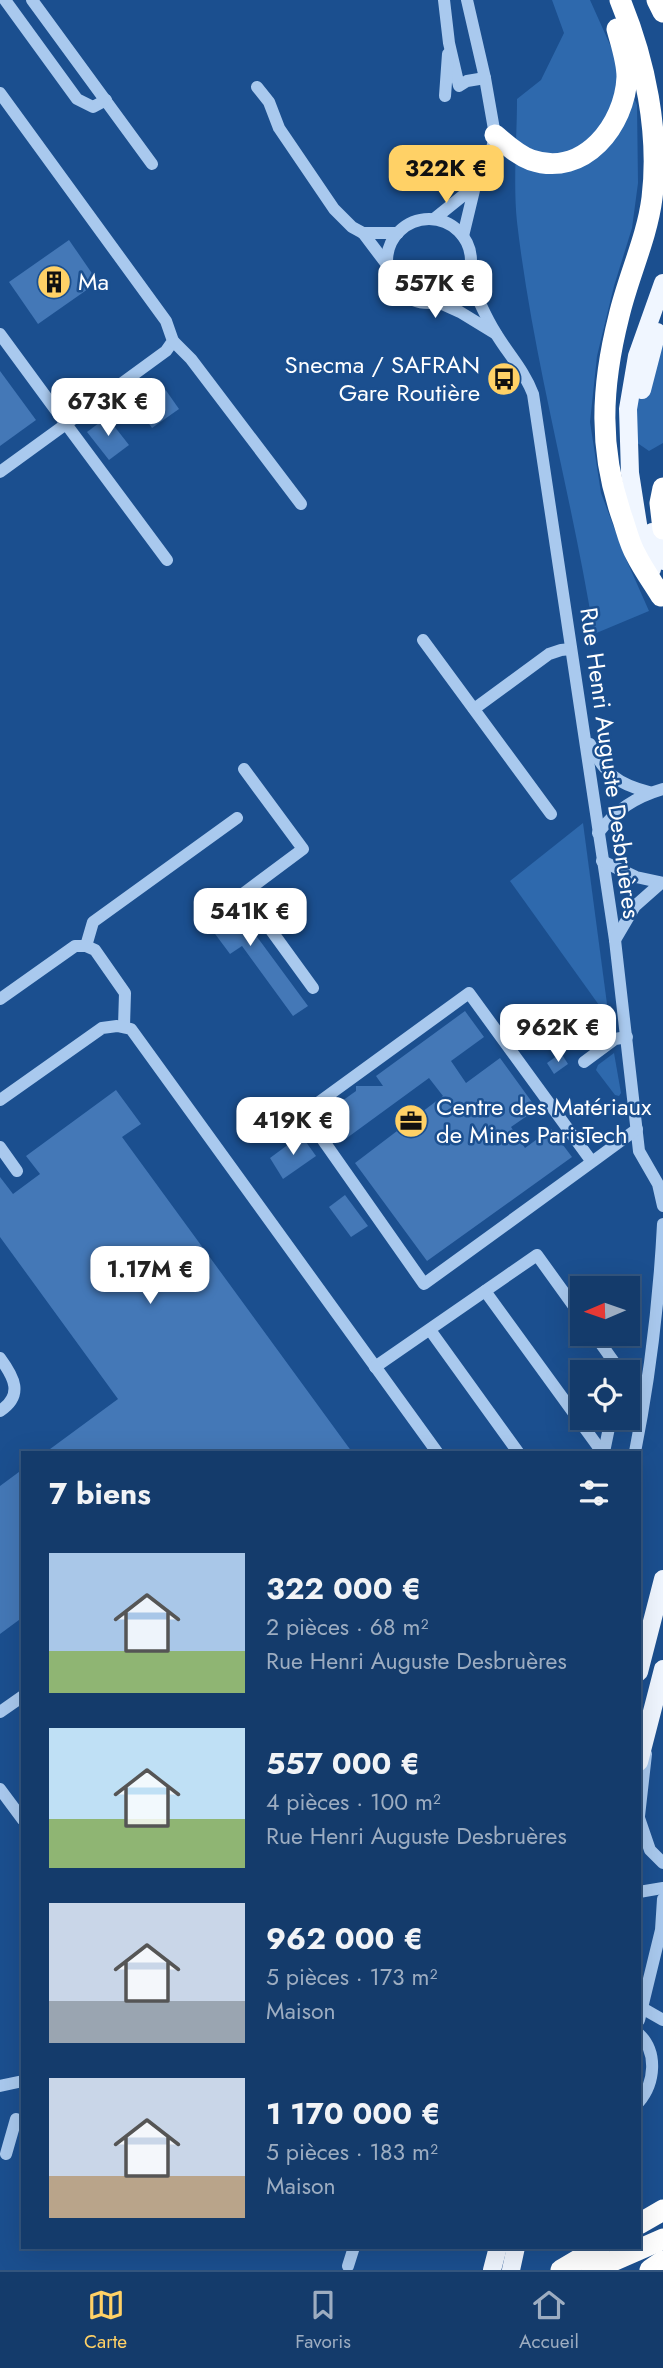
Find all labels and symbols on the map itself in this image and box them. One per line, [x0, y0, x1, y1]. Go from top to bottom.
pin: 322K € [389, 146, 503, 205]
pin: 557K € [378, 260, 492, 320]
building icon: Ma [35, 263, 73, 301]
place label: Ma [78, 264, 109, 299]
place label: Snecma / SAFRAN Gare Routière [285, 347, 480, 410]
bus stop icon: Snecma / SAFRAN Gare Routière [485, 360, 523, 398]
pin: 673K € [51, 378, 165, 438]
street label: Rue Henri Auguste Desbruères [571, 605, 650, 921]
pin: 541K € [193, 888, 307, 948]
pin: 962K € [501, 1004, 615, 1064]
place label: Centre des Matériaux de Mines ParisTech [436, 1089, 652, 1152]
pin: 419K € [236, 1098, 350, 1157]
office icon: Centre des Matériaux de Mines ParisTech [392, 1102, 430, 1140]
pin: 1.17M € [85, 1246, 215, 1306]
north arrow [570, 1276, 640, 1346]

